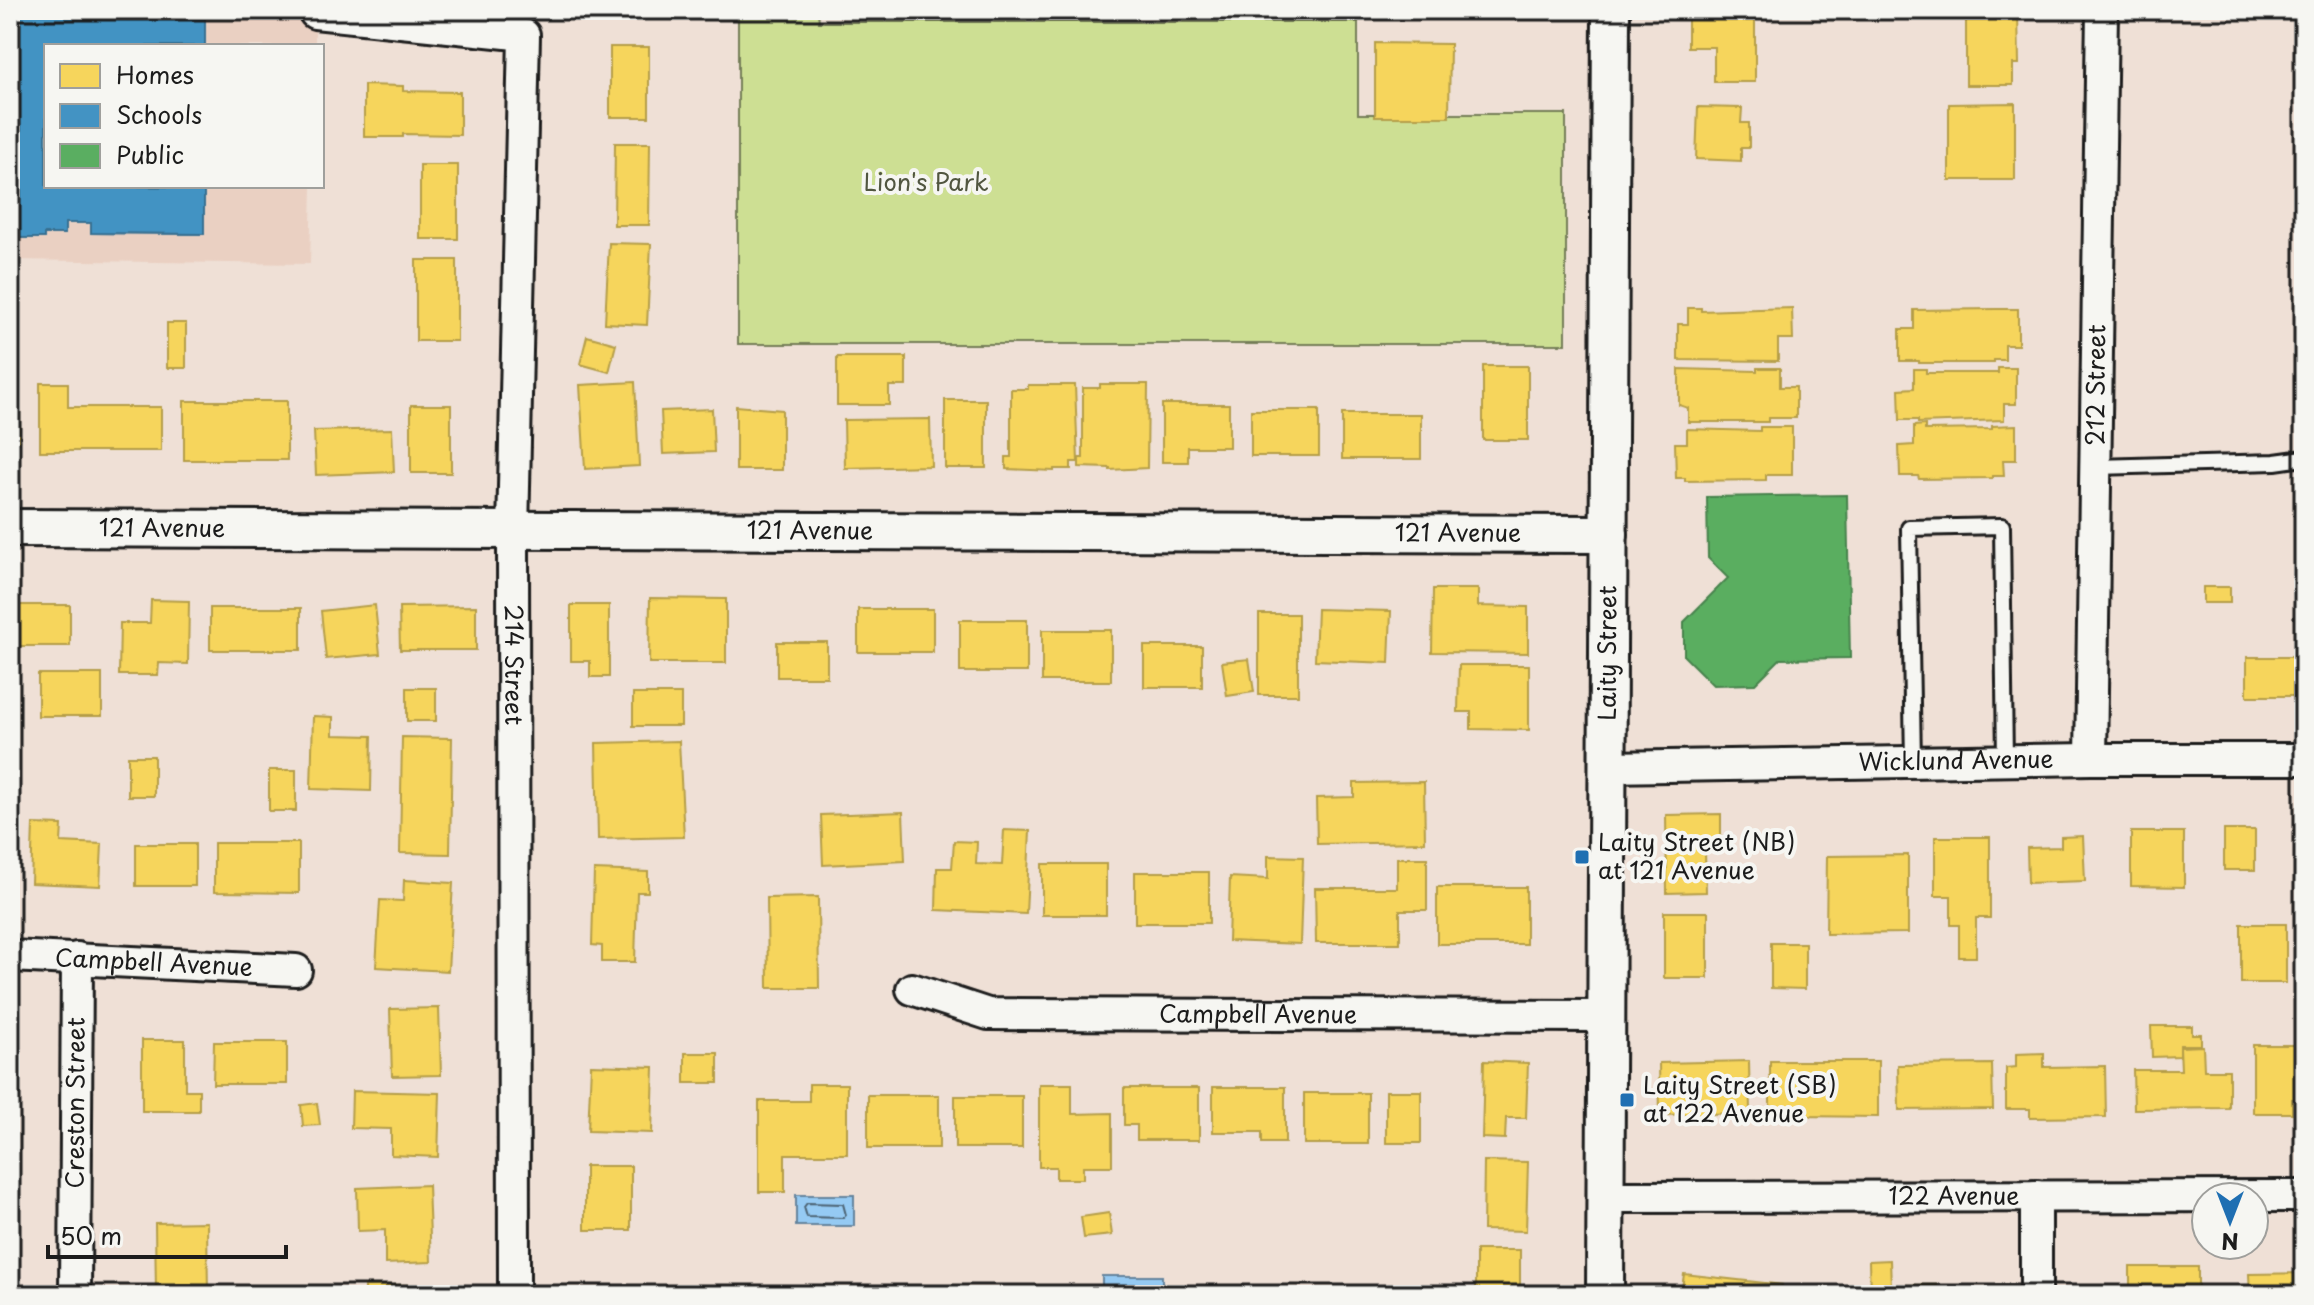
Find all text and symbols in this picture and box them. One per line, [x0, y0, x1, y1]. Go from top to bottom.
legend [44, 44, 324, 188]
text: Homes [116, 56, 194, 92]
text: Schools [116, 96, 202, 132]
text: Public [116, 136, 184, 172]
park label: Lion's Park [863, 163, 989, 199]
street label: 212 Street [2076, 324, 2113, 446]
street label: 121 Avenue [99, 508, 225, 545]
street label: 121 Avenue [747, 511, 873, 547]
street label: 121 Avenue [1395, 513, 1521, 550]
street label: Laity Street [1588, 585, 1624, 721]
street label: 214 Street [497, 604, 533, 725]
street label: Wicklund Avenue [1858, 740, 2054, 779]
place label: Laity Street (NB) at 121 Avenue [1598, 823, 1795, 887]
marker: Laity Street (NB) at 121 Avenue [1573, 848, 1591, 866]
street label: Campbell Avenue [54, 938, 254, 984]
street label: Campbell Avenue [1159, 995, 1357, 1031]
street label: Creston Street [56, 1017, 93, 1189]
place label: Laity Street (SB) at 122 Avenue [1643, 1066, 1837, 1130]
marker: Laity Street (SB) at 122 Avenue [1618, 1091, 1636, 1109]
street label: 122 Avenue [1889, 1176, 2019, 1213]
north arrow [2190, 1181, 2270, 1261]
scale bar [48, 1209, 286, 1259]
text: 50 m [60, 1217, 122, 1253]
text: N [2221, 1226, 2239, 1259]

